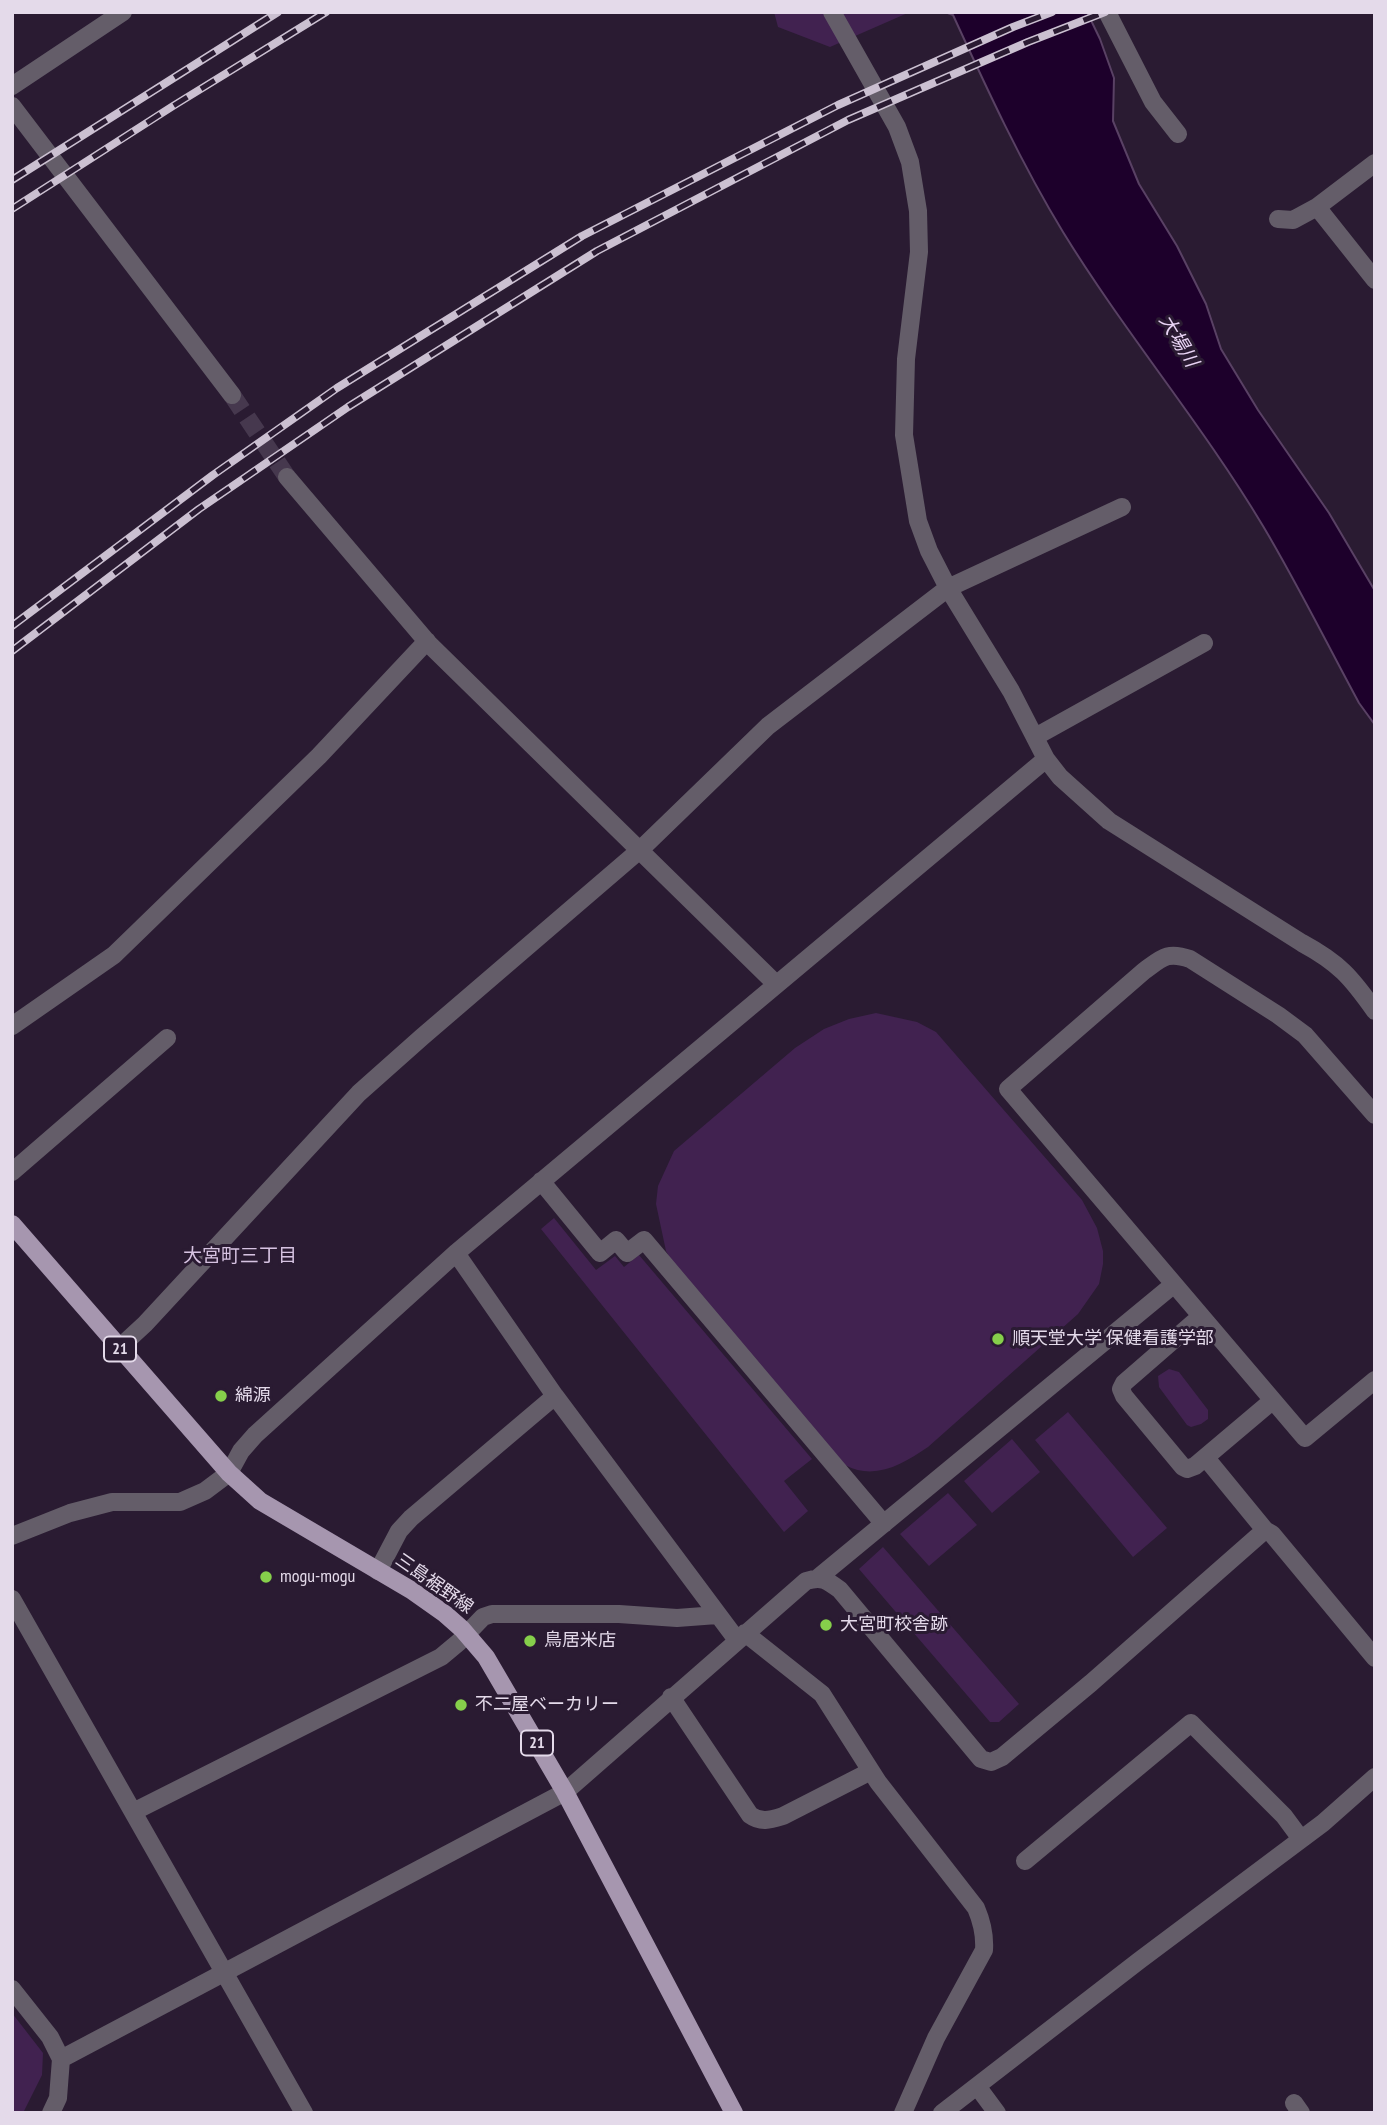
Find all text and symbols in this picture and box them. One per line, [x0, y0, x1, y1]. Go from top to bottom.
water label: 大場川 [1154, 311, 1202, 371]
district label: 大宮町三丁目 [183, 1246, 297, 1268]
place label: 順天堂大学 保健看護学部 [1012, 1328, 1214, 1350]
marker: 順天堂大学 保健看護学部 [990, 1331, 1006, 1347]
road number: 21 [104, 1336, 136, 1362]
place label: 綿源 [235, 1385, 271, 1407]
marker: 綿源 [213, 1388, 229, 1404]
street label: 三島裾野線 [391, 1549, 477, 1619]
place label: mogu-mogu [280, 1566, 355, 1588]
marker: mogu-mogu [258, 1569, 274, 1585]
place label: 大宮町校舎跡 [840, 1614, 948, 1636]
marker: 大宮町校舎跡 [818, 1617, 834, 1633]
place label: 鳥居米店 [544, 1630, 616, 1652]
marker: 鳥居米店 [522, 1633, 538, 1649]
place label: 不二屋ベーカリー [475, 1694, 619, 1716]
marker: 不二屋ベーカリー [453, 1697, 469, 1713]
road number: 21 [521, 1730, 553, 1756]

